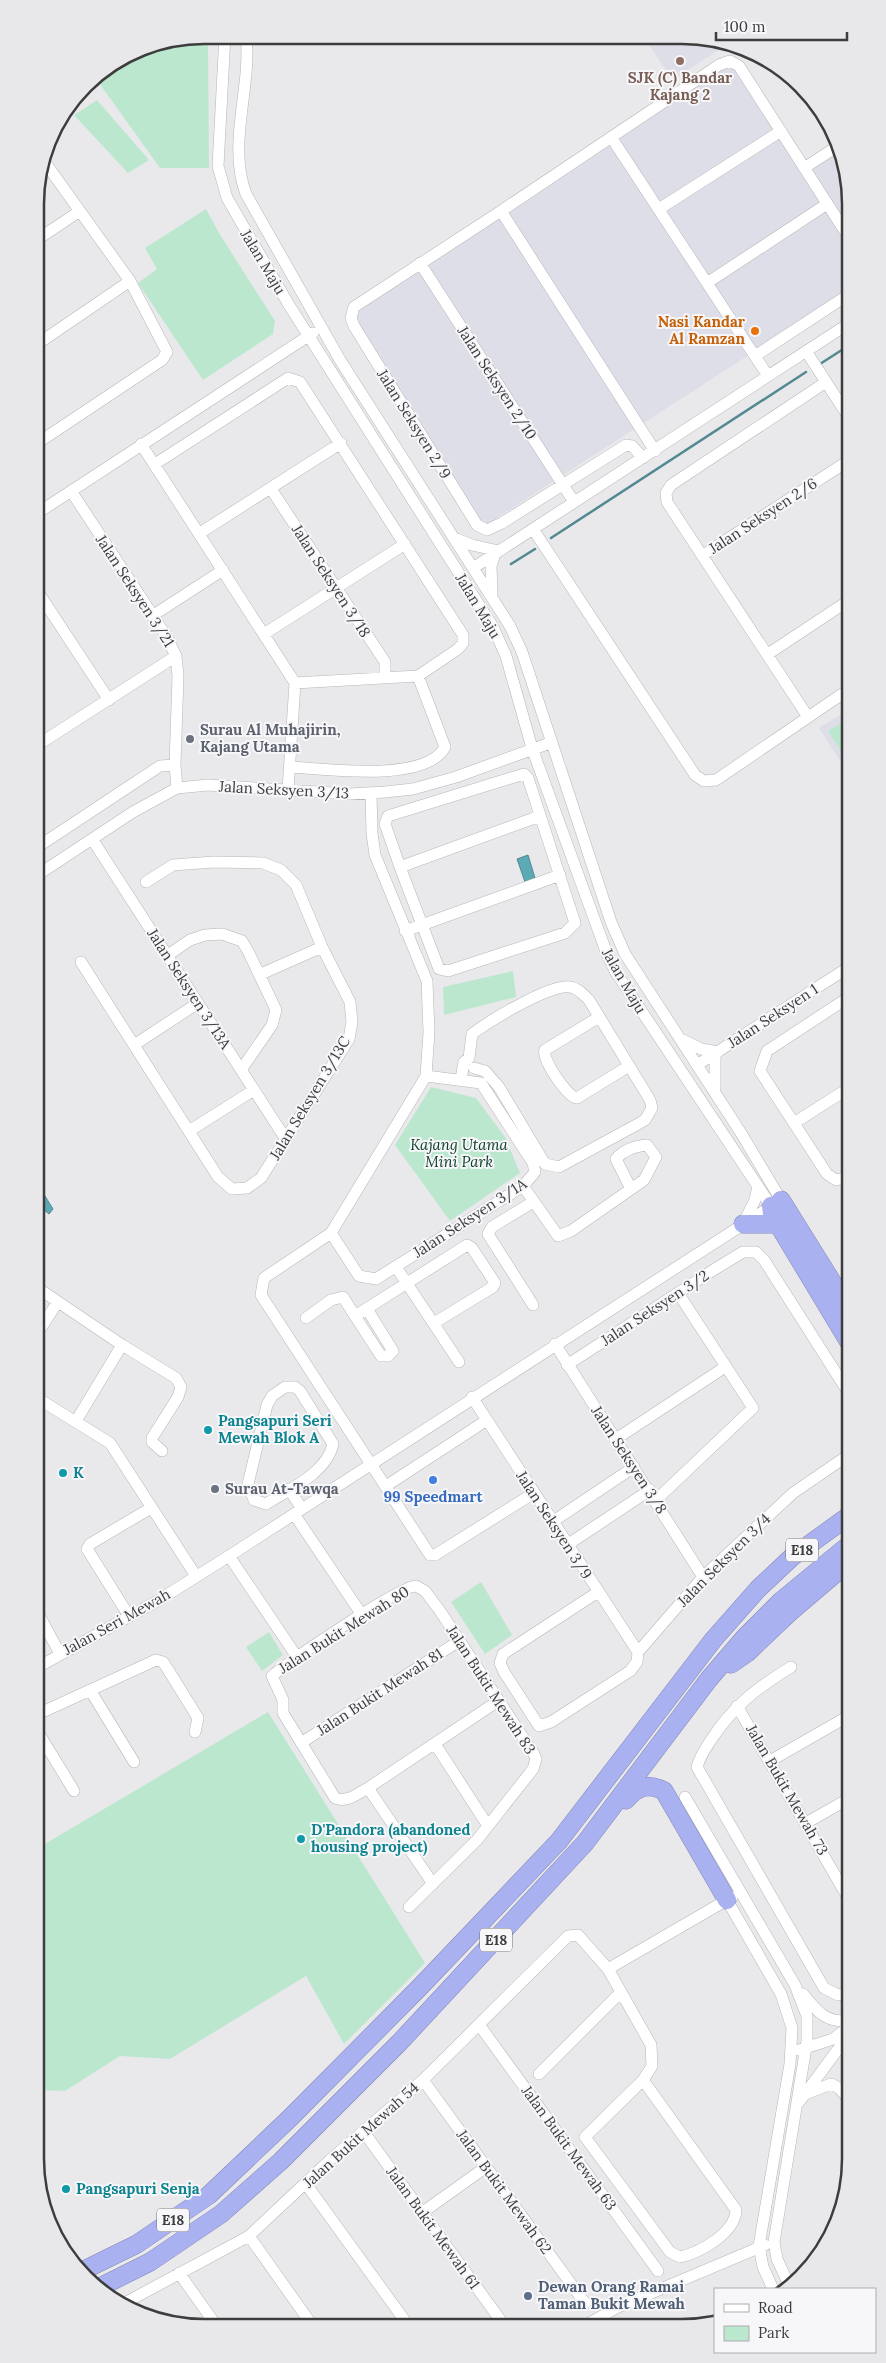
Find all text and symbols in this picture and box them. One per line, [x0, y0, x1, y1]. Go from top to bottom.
scale bar [716, 10, 847, 42]
text: 100 m [724, 17, 765, 36]
marker: SJK (C) Bandar Kajang 2 [674, 55, 686, 67]
place label: SJK (C) Bandar Kajang 2 [628, 68, 733, 104]
street label: Jalan Maju [236, 225, 290, 298]
place label: Nasi Kandar Al Ramzan [658, 312, 746, 348]
street label: Jalan Seksyen 2/10 [452, 322, 541, 444]
marker: Nasi Kandar Al Ramzan [749, 325, 761, 337]
street label: Jalan Seksyen 2/9 [372, 365, 456, 482]
street label: Jalan Seksyen 2/6 [704, 474, 821, 559]
street label: Jalan Seksyen 3/18 [287, 520, 375, 641]
street label: Jalan Seksyen 3/21 [91, 530, 179, 651]
street label: Jalan Maju [451, 569, 505, 642]
place label: Surau Al Muhajirin, Kajang Utama [200, 720, 341, 756]
marker: Surau Al Muhajirin, Kajang Utama [184, 733, 196, 745]
street label: Jalan Seksyen 3/13 [217, 777, 350, 803]
street label: Jalan Seksyen 3/13A [142, 924, 236, 1054]
street label: Jalan Maju [598, 944, 651, 1017]
street label: Jalan Seksyen 1 [723, 979, 822, 1052]
street label: Jalan Seksyen 3/13C [265, 1032, 355, 1164]
park label: Kajang Utama Mini Park [410, 1135, 509, 1171]
street label: Jalan Seksyen 3/1A [408, 1173, 531, 1263]
street label: Jalan Seksyen 3/2 [596, 1266, 713, 1351]
street label: Jalan Seksyen 3/8 [586, 1401, 671, 1518]
place label: Pangsapuri Seri Mewah Blok A [218, 1411, 332, 1447]
marker: Pangsapuri Seri Mewah Blok A [202, 1424, 214, 1436]
place label: K [73, 1463, 84, 1482]
street label: Jalan Seksyen 3/9 [511, 1466, 597, 1583]
marker: K [57, 1467, 69, 1479]
marker: 99 Speedmart [427, 1474, 439, 1486]
place label: Surau At-Tawqa [225, 1479, 339, 1498]
marker: Surau At-Tawqa [209, 1483, 221, 1495]
place label: 99 Speedmart [383, 1487, 483, 1506]
street label: Jalan Seksyen 3/4 [672, 1509, 775, 1612]
road number: E18 [786, 1538, 818, 1562]
street label: Jalan Bukit Mewah 80 [274, 1582, 413, 1678]
street label: Jalan Seri Mewah [59, 1584, 174, 1659]
street label: Jalan Bukit Mewah 83 [442, 1621, 540, 1758]
street label: Jalan Bukit Mewah 81 [312, 1644, 446, 1740]
street label: Jalan Bukit Mewah 73 [742, 1720, 833, 1859]
place label: D'Pandora (abandoned housing project) [311, 1820, 470, 1857]
marker: D'Pandora (abandoned housing project) [295, 1833, 307, 1845]
road number: E18 [480, 1928, 512, 1952]
street label: Jalan Bukit Mewah 54 [298, 2078, 422, 2192]
street label: Jalan Bukit Mewah 63 [517, 2081, 621, 2214]
street label: Jalan Bukit Mewah 62 [452, 2125, 556, 2258]
street label: Jalan Bukit Mewah 61 [382, 2162, 484, 2293]
place label: Pangsapuri Senja [76, 2179, 200, 2198]
marker: Pangsapuri Senja [60, 2183, 72, 2195]
road number: E18 [157, 2208, 189, 2232]
place label: Dewan Orang Ramai Taman Bukit Mewah [538, 2277, 686, 2313]
legend [714, 2288, 876, 2353]
marker: Dewan Orang Ramai Taman Bukit Mewah [522, 2290, 534, 2302]
text: Road [758, 2298, 793, 2317]
text: Park [758, 2323, 789, 2342]

